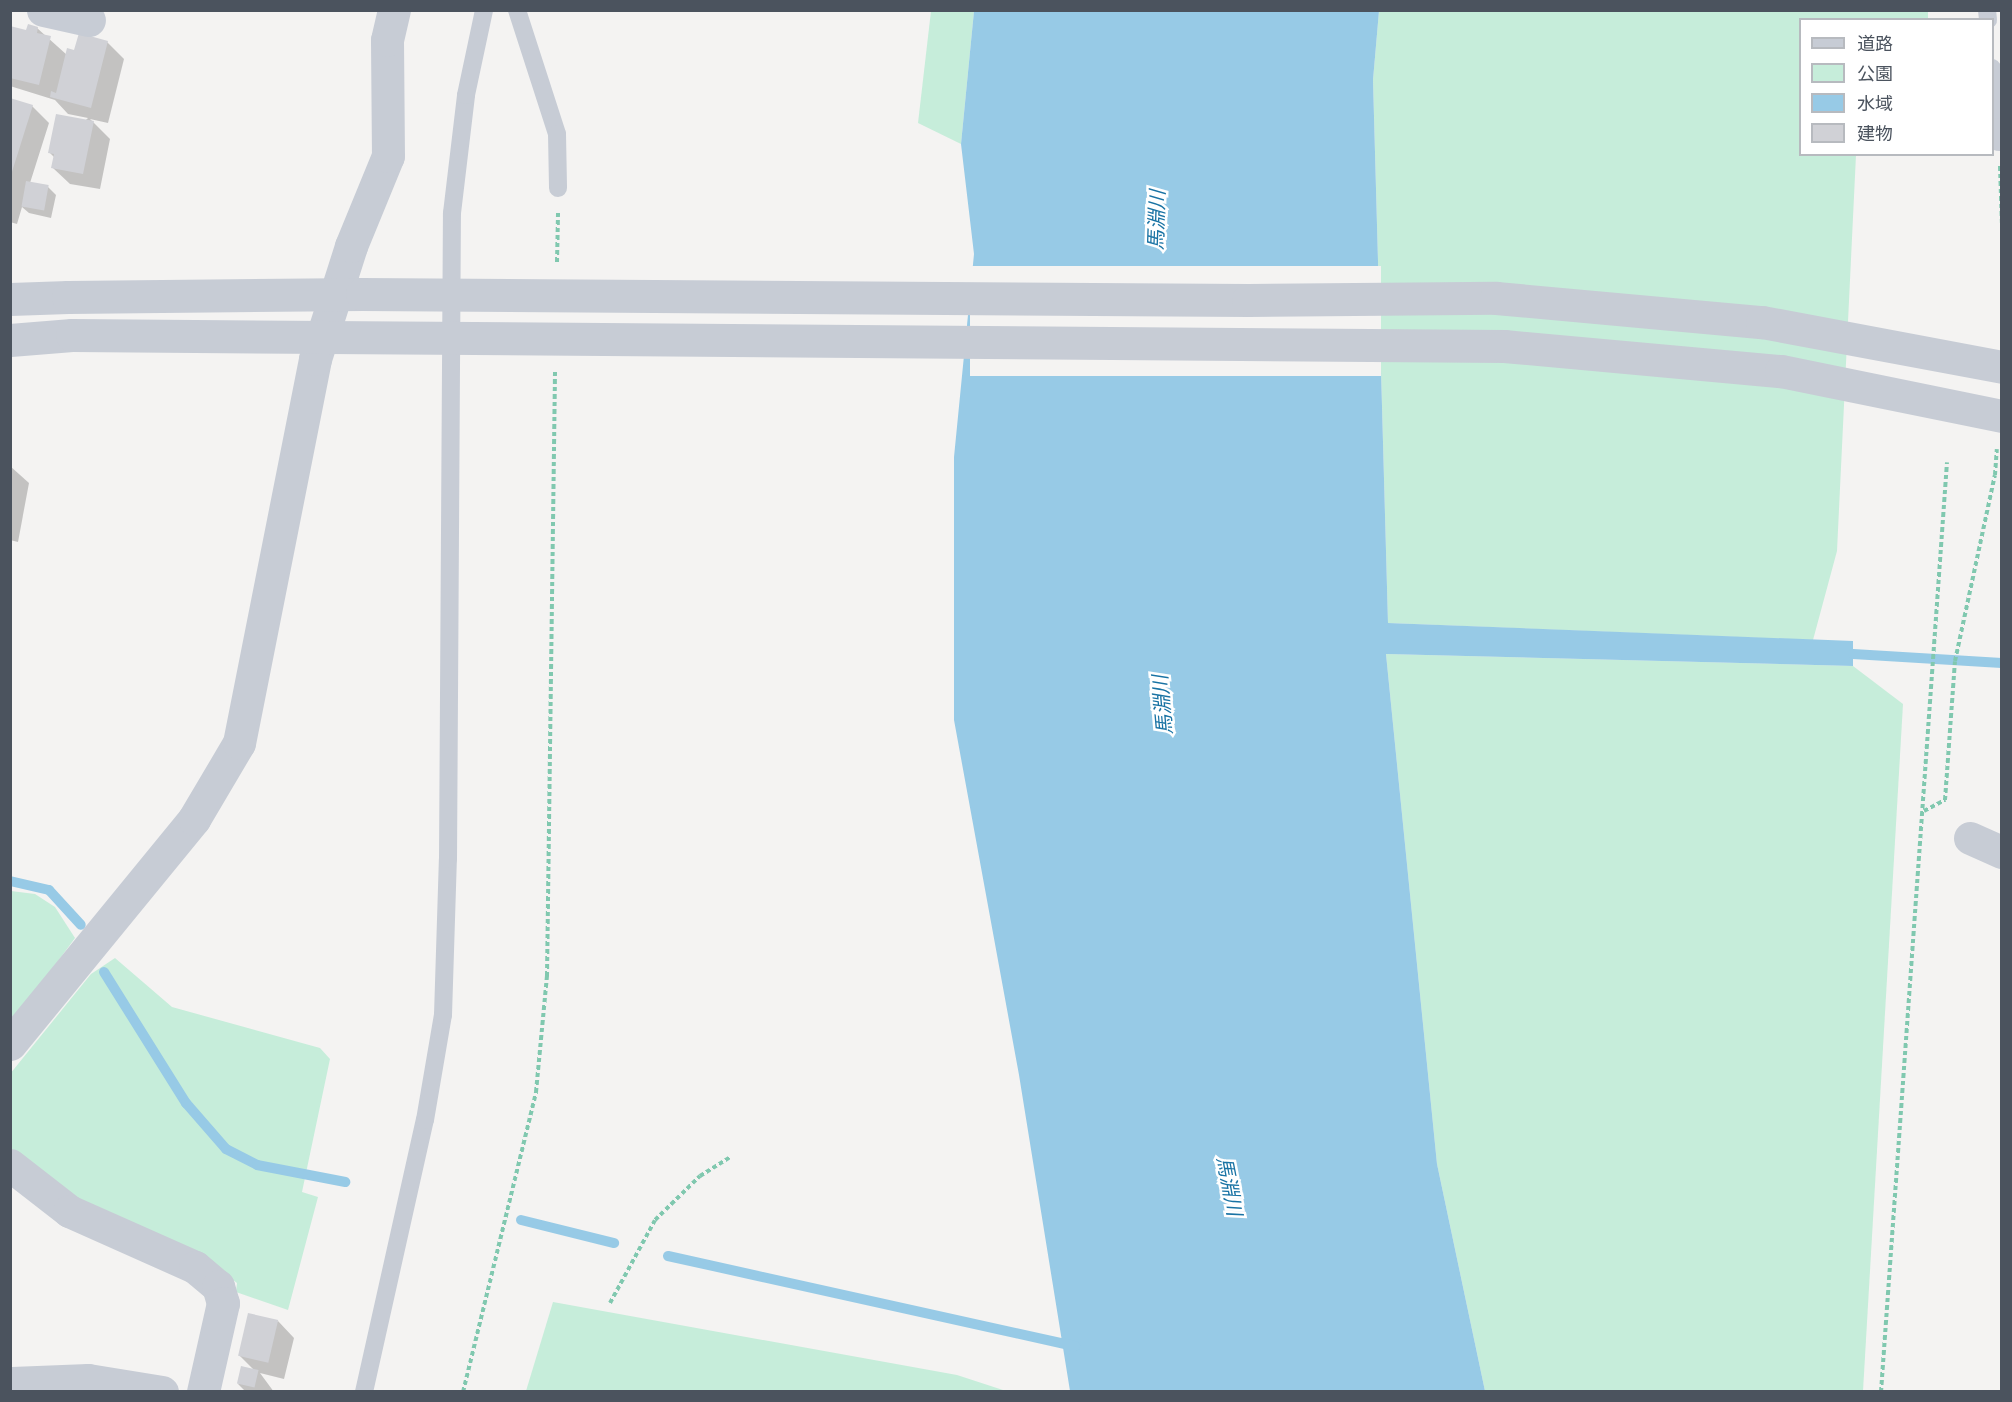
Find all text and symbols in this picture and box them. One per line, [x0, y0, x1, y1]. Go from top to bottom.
legend [1799, 18, 1994, 156]
text: 道路 [1857, 30, 1893, 57]
text: 公園 [1857, 60, 1893, 87]
text: 水域 [1857, 90, 1893, 117]
text: 建物 [1857, 120, 1893, 147]
water label: 馬淵川 [1143, 190, 1169, 250]
water label: 馬淵川 [1147, 674, 1177, 736]
water label: 馬淵川 [1212, 1154, 1248, 1218]

